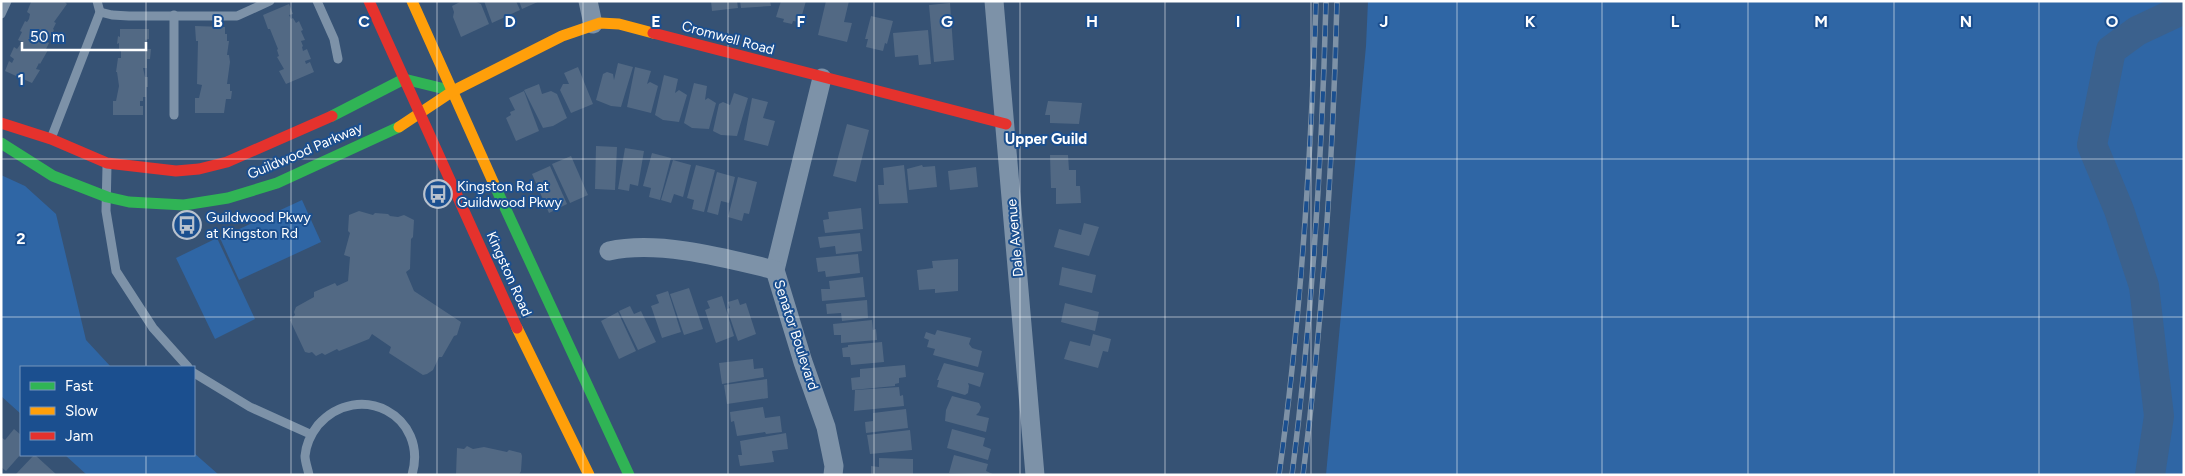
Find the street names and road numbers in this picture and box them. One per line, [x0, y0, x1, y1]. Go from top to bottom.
street label: Cromwell Road [680, 17, 776, 59]
street label: Guildwood Parkway [245, 119, 366, 183]
street label: Dale Avenue [1003, 198, 1027, 278]
street label: Kingston Road [483, 229, 535, 319]
street label: Senator Boulevard [770, 278, 822, 392]

